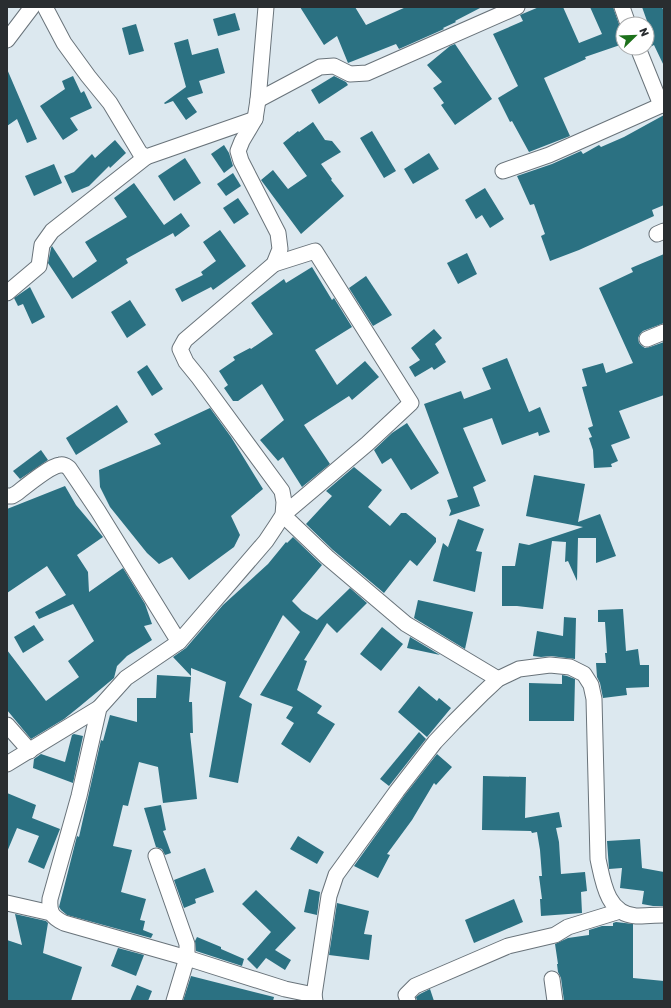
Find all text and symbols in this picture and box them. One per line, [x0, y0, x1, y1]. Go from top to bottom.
north arrow [615, 16, 655, 56]
text: N [636, 26, 651, 39]

